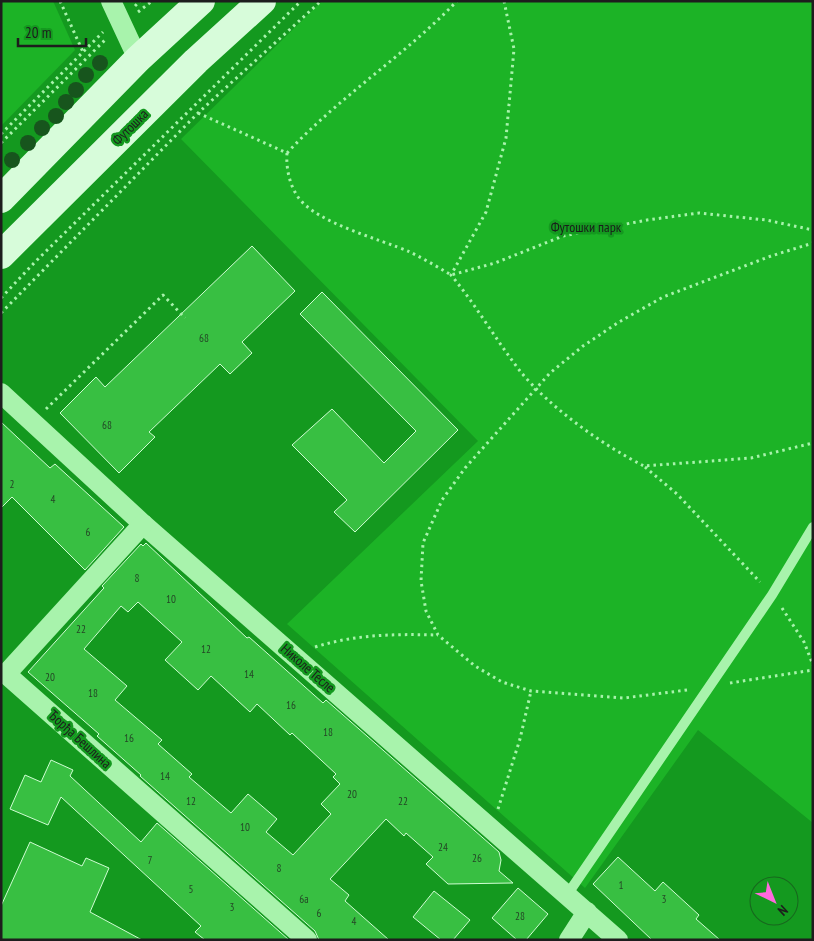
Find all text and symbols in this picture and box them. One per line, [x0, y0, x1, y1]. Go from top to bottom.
scale bar [18, 15, 85, 47]
text: 20 m [25, 23, 51, 42]
street label: Футошка [108, 105, 152, 149]
park label: Футошки парк [551, 218, 622, 236]
house number: 68 [199, 331, 209, 345]
house number: 68 [102, 418, 112, 432]
house number: 2 [10, 477, 15, 491]
house number: 4 [51, 492, 56, 506]
house number: 6 [86, 525, 91, 539]
house number: 8 [135, 571, 140, 585]
house number: 10 [166, 592, 176, 606]
house number: 22 [76, 622, 86, 636]
street label: Николе Тесле [277, 640, 339, 697]
house number: 12 [201, 642, 211, 656]
house number: 14 [244, 667, 254, 681]
house number: 20 [45, 670, 55, 684]
house number: 18 [88, 686, 98, 700]
house number: 16 [286, 698, 296, 712]
street label: Ђорђа Бешлина [45, 706, 115, 772]
house number: 18 [323, 725, 333, 739]
house number: 16 [124, 731, 134, 745]
house number: 14 [160, 769, 170, 783]
house number: 20 [347, 787, 357, 801]
house number: 12 [186, 794, 196, 808]
house number: 22 [398, 794, 408, 808]
house number: 10 [240, 820, 250, 834]
house number: 24 [438, 840, 448, 854]
house number: 26 [472, 851, 482, 865]
house number: 7 [148, 853, 153, 867]
house number: 8 [277, 861, 282, 875]
north arrow [749, 876, 799, 926]
house number: 1 [619, 878, 624, 892]
house number: 5 [189, 882, 194, 896]
house number: 6a [299, 892, 309, 906]
house number: 3 [662, 892, 667, 906]
house number: 3 [230, 900, 235, 914]
text: N [774, 901, 792, 920]
house number: 6 [317, 906, 322, 920]
house number: 28 [515, 909, 525, 923]
house number: 4 [352, 914, 357, 928]

